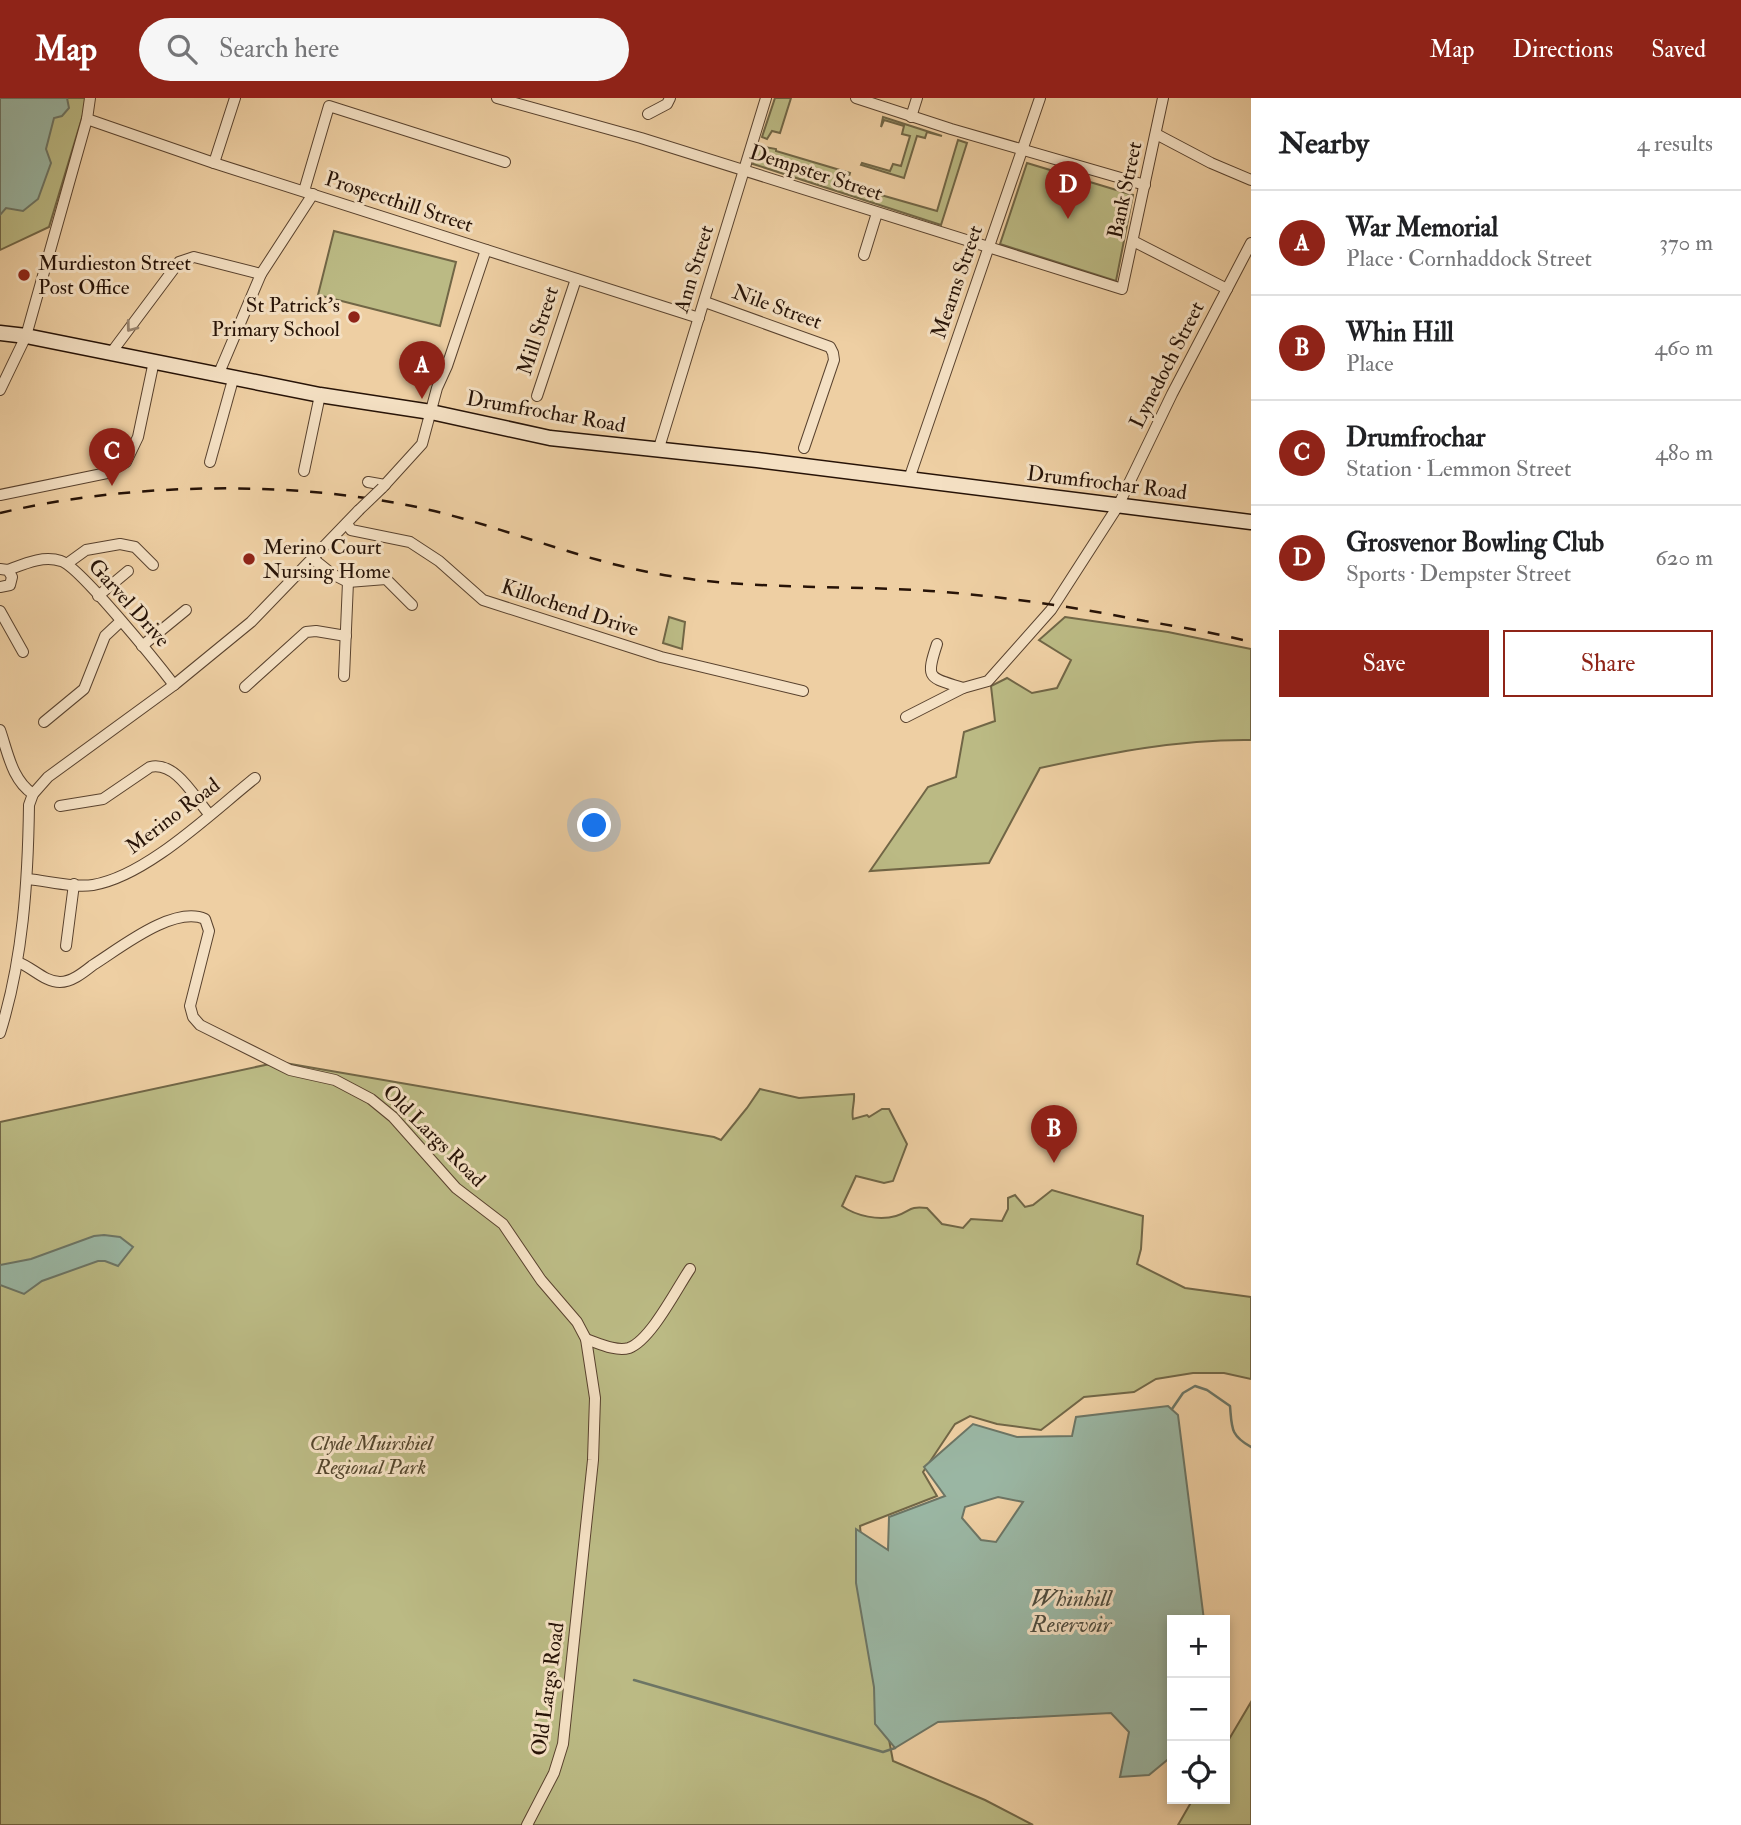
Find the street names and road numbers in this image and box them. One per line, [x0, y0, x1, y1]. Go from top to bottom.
street label: Dempster Street [746, 139, 886, 207]
street label: Bank Street [1102, 139, 1148, 241]
street label: Prospecthill Street [321, 165, 477, 239]
street label: Ann Street [668, 222, 720, 317]
street label: Mearns Street [925, 222, 989, 342]
street label: Nile Street [729, 278, 826, 336]
street label: Mill Street [511, 283, 565, 379]
street label: Lynedoch Street [1123, 297, 1211, 433]
street label: Drumfrochar Road [464, 385, 628, 439]
street label: Drumfrochar Road [1025, 460, 1189, 506]
street label: Garvel Drive [82, 553, 176, 653]
street label: Killochend Drive [498, 573, 642, 643]
street label: Merino Road [120, 771, 226, 860]
street label: Old Largs Road [377, 1079, 492, 1194]
street label: Old Largs Road [525, 1620, 571, 1757]

